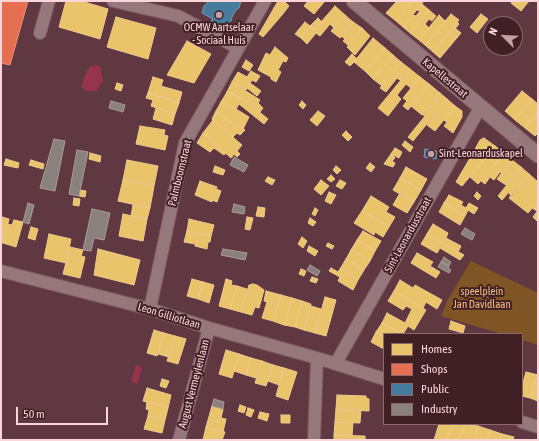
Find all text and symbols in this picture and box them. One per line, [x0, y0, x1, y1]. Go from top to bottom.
marker: OCMW Aartselaar - Sociaal Huis [214, 10, 224, 20]
north arrow [483, 16, 523, 56]
place label: OCMW Aartselaar - Sociaal Huis [184, 21, 254, 47]
text: N [486, 26, 500, 37]
street label: Kapellestraat [420, 55, 470, 101]
street label: Palmboomstraat [165, 138, 195, 208]
place label: Sint-Leonarduskapel [439, 147, 523, 161]
marker: Sint-Leonarduskapel [426, 149, 436, 159]
street label: Sint-Leonardusstraat [382, 195, 434, 275]
park label: speelplein Jan Davidlaan [453, 285, 511, 311]
street label: Leon Gilliotlaan [136, 300, 202, 332]
legend [383, 333, 523, 425]
street label: August Vermeylenlaan [176, 338, 212, 430]
text: Homes [421, 342, 452, 356]
text: Shops [421, 362, 447, 376]
text: Public [421, 382, 449, 396]
scale bar [18, 399, 110, 425]
text: Industry [421, 402, 458, 416]
text: 50 m [23, 407, 45, 421]

